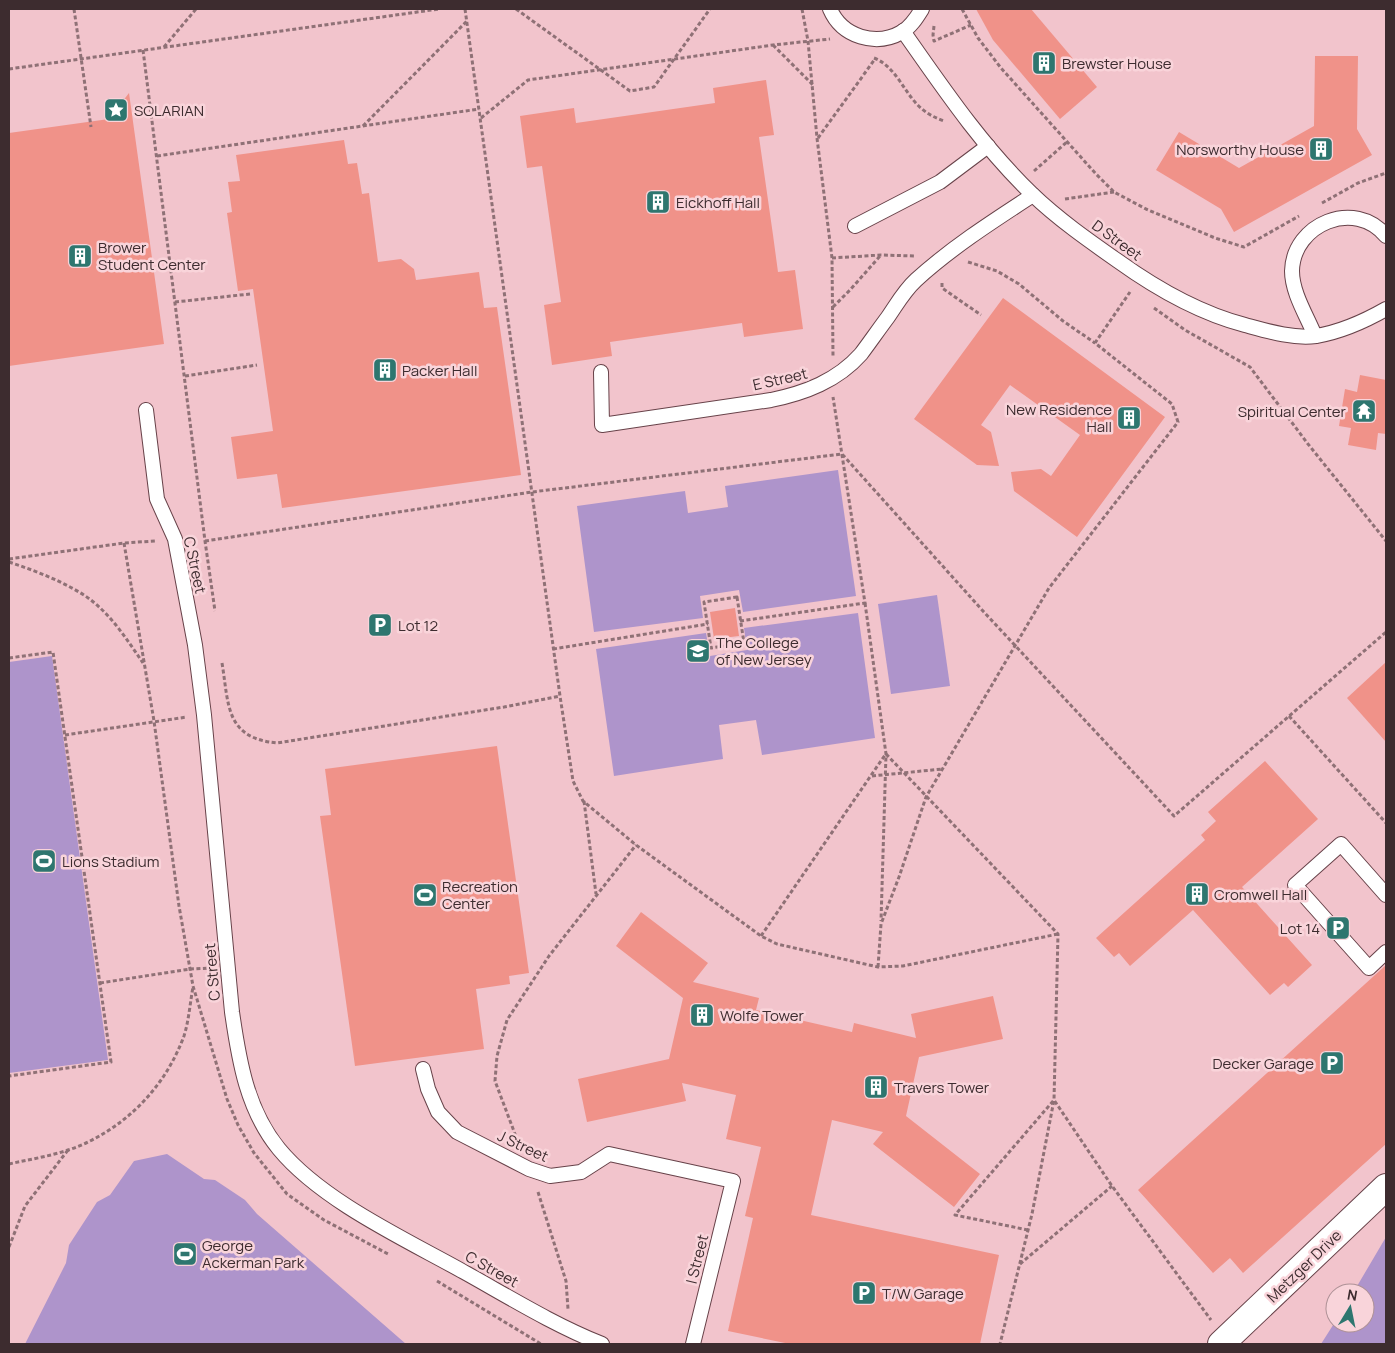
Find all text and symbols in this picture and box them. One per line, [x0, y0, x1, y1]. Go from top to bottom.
building icon: Brewster House [1031, 50, 1057, 76]
place label: Brewster House [1062, 53, 1172, 74]
place icon: SOLARIAN [103, 97, 129, 123]
place label: SOLARIAN [134, 100, 204, 121]
building icon: Norsworthy House [1308, 136, 1334, 162]
place label: Norsworthy House [1176, 139, 1304, 160]
building icon: Eickhoff Hall [645, 189, 671, 215]
place label: Eickhoff Hall [676, 192, 760, 213]
street label: D Street [1088, 215, 1146, 265]
place label: Brower Student Center [98, 237, 206, 275]
building icon: Brower Student Center [67, 243, 93, 269]
building icon: Packer Hall [372, 357, 398, 383]
place label: Packer Hall [402, 360, 477, 381]
street label: E Street [751, 363, 809, 395]
temple icon: Spiritual Center [1351, 398, 1377, 424]
place label: New Residence Hall [1006, 399, 1112, 437]
place label: Spiritual Center [1238, 401, 1347, 422]
building icon: New Residence Hall [1116, 405, 1142, 431]
street label: C Street [179, 535, 211, 595]
parking icon: Lot 12 [367, 612, 393, 638]
place label: Lot 12 [398, 615, 438, 636]
place label: The College of New Jersey [716, 632, 812, 670]
school or university icon: The College of New Jersey [685, 638, 711, 664]
sports icon: Lions Stadium [31, 848, 57, 874]
place label: Lions Stadium [62, 851, 159, 872]
place label: Recreation Center [442, 876, 518, 914]
building icon: Cromwell Hall [1184, 881, 1210, 907]
sports icon: Recreation Center [412, 882, 438, 908]
place label: Cromwell Hall [1214, 884, 1307, 905]
parking icon: Lot 14 [1325, 915, 1351, 941]
place label: Lot 14 [1280, 918, 1320, 939]
street label: C Street [199, 942, 225, 1002]
building icon: Wolfe Tower [689, 1002, 715, 1028]
place label: Wolfe Tower [720, 1005, 805, 1026]
parking icon: Decker Garage [1319, 1050, 1345, 1076]
place label: Decker Garage [1212, 1053, 1314, 1074]
building icon: Travers Tower [863, 1074, 889, 1100]
place label: Travers Tower [894, 1077, 990, 1098]
street label: J Street [494, 1125, 552, 1167]
street label: Metzger Drive [1262, 1225, 1346, 1307]
street label: I Street [681, 1232, 713, 1286]
place label: George Ackerman Park [202, 1235, 305, 1273]
sports icon: George Ackerman Park [172, 1241, 198, 1267]
street label: C Street [462, 1246, 522, 1292]
parking icon: T/W Garage [851, 1280, 877, 1306]
place label: T/W Garage [882, 1283, 964, 1304]
north arrow [1325, 1283, 1375, 1333]
text: N [1346, 1284, 1359, 1305]

